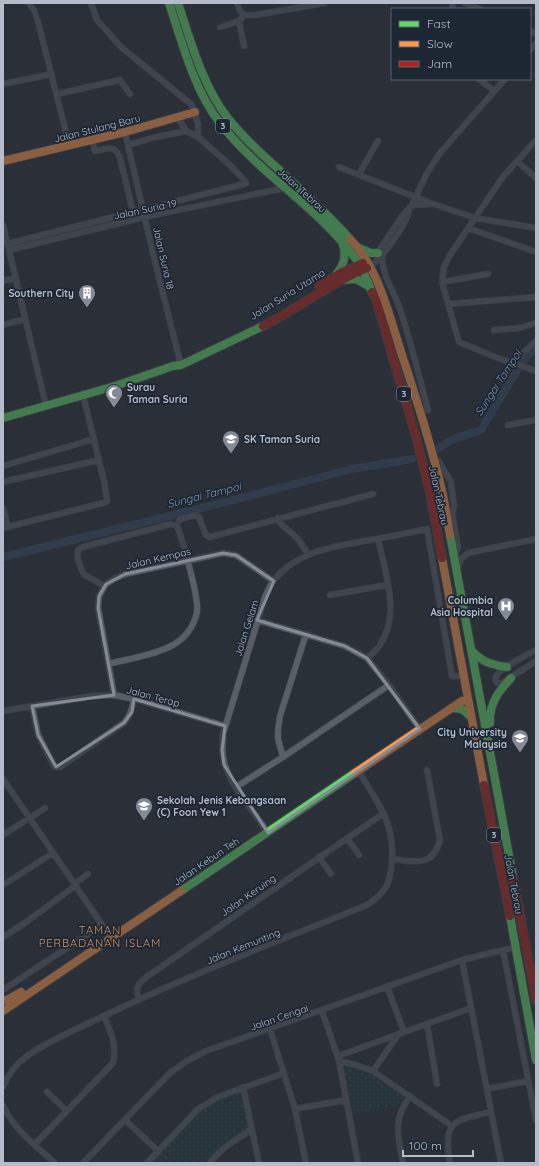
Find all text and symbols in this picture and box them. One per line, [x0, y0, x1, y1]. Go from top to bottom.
legend [391, 8, 531, 80]
text: Fast [427, 16, 451, 31]
text: Slow [427, 36, 453, 51]
text: Jam [427, 56, 452, 71]
street label: Jalan Stulang Baru [53, 111, 142, 146]
road number: 3 [216, 119, 230, 133]
street label: Jalan Tebrau [275, 165, 329, 215]
street label: Jalan Suria 19 [112, 196, 178, 223]
street label: Jalan Suria 18 [150, 226, 177, 291]
street label: Jalan Suria Utama [247, 266, 327, 323]
building icon: Southern City [77, 283, 97, 308]
place label: Southern City [8, 287, 74, 300]
water label: Sungai Tampoi [472, 346, 525, 418]
place label: Surau Taman Suria [127, 381, 188, 406]
mosque icon: Surau Taman Suria [104, 383, 124, 408]
road number: 3 [397, 387, 411, 401]
school or university icon: SK Taman Suria [221, 429, 241, 454]
place label: SK Taman Suria [244, 433, 320, 446]
street label: Jalan Tebrau [426, 464, 451, 526]
water label: Sungai Tampoi [166, 479, 244, 511]
street label: Jalan Kempas [124, 545, 192, 572]
place label: Columbia Asia Hospital [430, 594, 493, 619]
hospital icon: Columbia Asia Hospital [496, 596, 516, 621]
street label: Jalan Gelam [231, 598, 262, 658]
street label: Jalan Terap [125, 683, 181, 710]
place label: City University Malaysia [437, 726, 507, 751]
school or university icon: City University Malaysia [510, 728, 530, 753]
place label: Sekolah Jenis Kebangsaan (C) Foon Yew 1 [157, 794, 286, 819]
school or university icon: Sekolah Jenis Kebangsaan (C) Foon Yew 1 [134, 796, 154, 821]
road number: 3 [487, 828, 501, 842]
street label: Jalan Kebun Teh [171, 834, 242, 888]
street label: Jalan Tebrau [501, 853, 526, 915]
street label: Jalan Keruing [218, 872, 278, 919]
district label: TAMAN PERBADANAN ISLAM [39, 923, 161, 950]
street label: Jalan Kemunting [204, 926, 282, 967]
street label: Jalan Cengai [248, 1001, 310, 1034]
scale bar [403, 1132, 473, 1158]
text: 100 m [409, 1138, 442, 1153]

